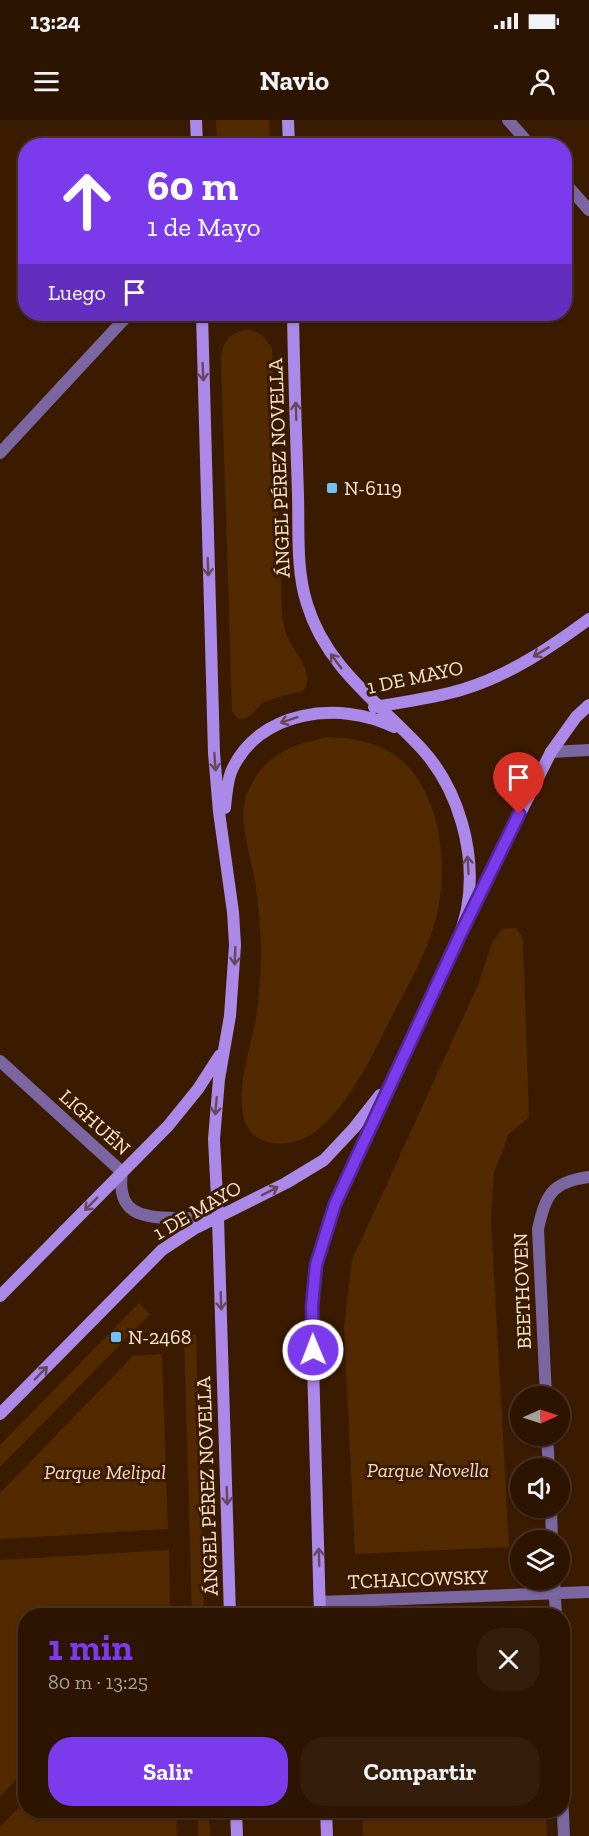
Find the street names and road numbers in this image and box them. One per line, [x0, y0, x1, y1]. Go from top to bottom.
street label: ÁNGEL PÉREZ NOVELLA [263, 357, 295, 578]
street label: 1 DE MAYO [365, 655, 465, 699]
street label: LIGHUÉN [55, 1084, 136, 1160]
street label: 1 DE MAYO [149, 1175, 245, 1245]
street label: BEETHOVEN [508, 1232, 536, 1350]
street label: ÁNGEL PÉREZ NOVELLA [191, 1375, 223, 1596]
street label: TCHAICOWSKY [347, 1565, 490, 1593]

